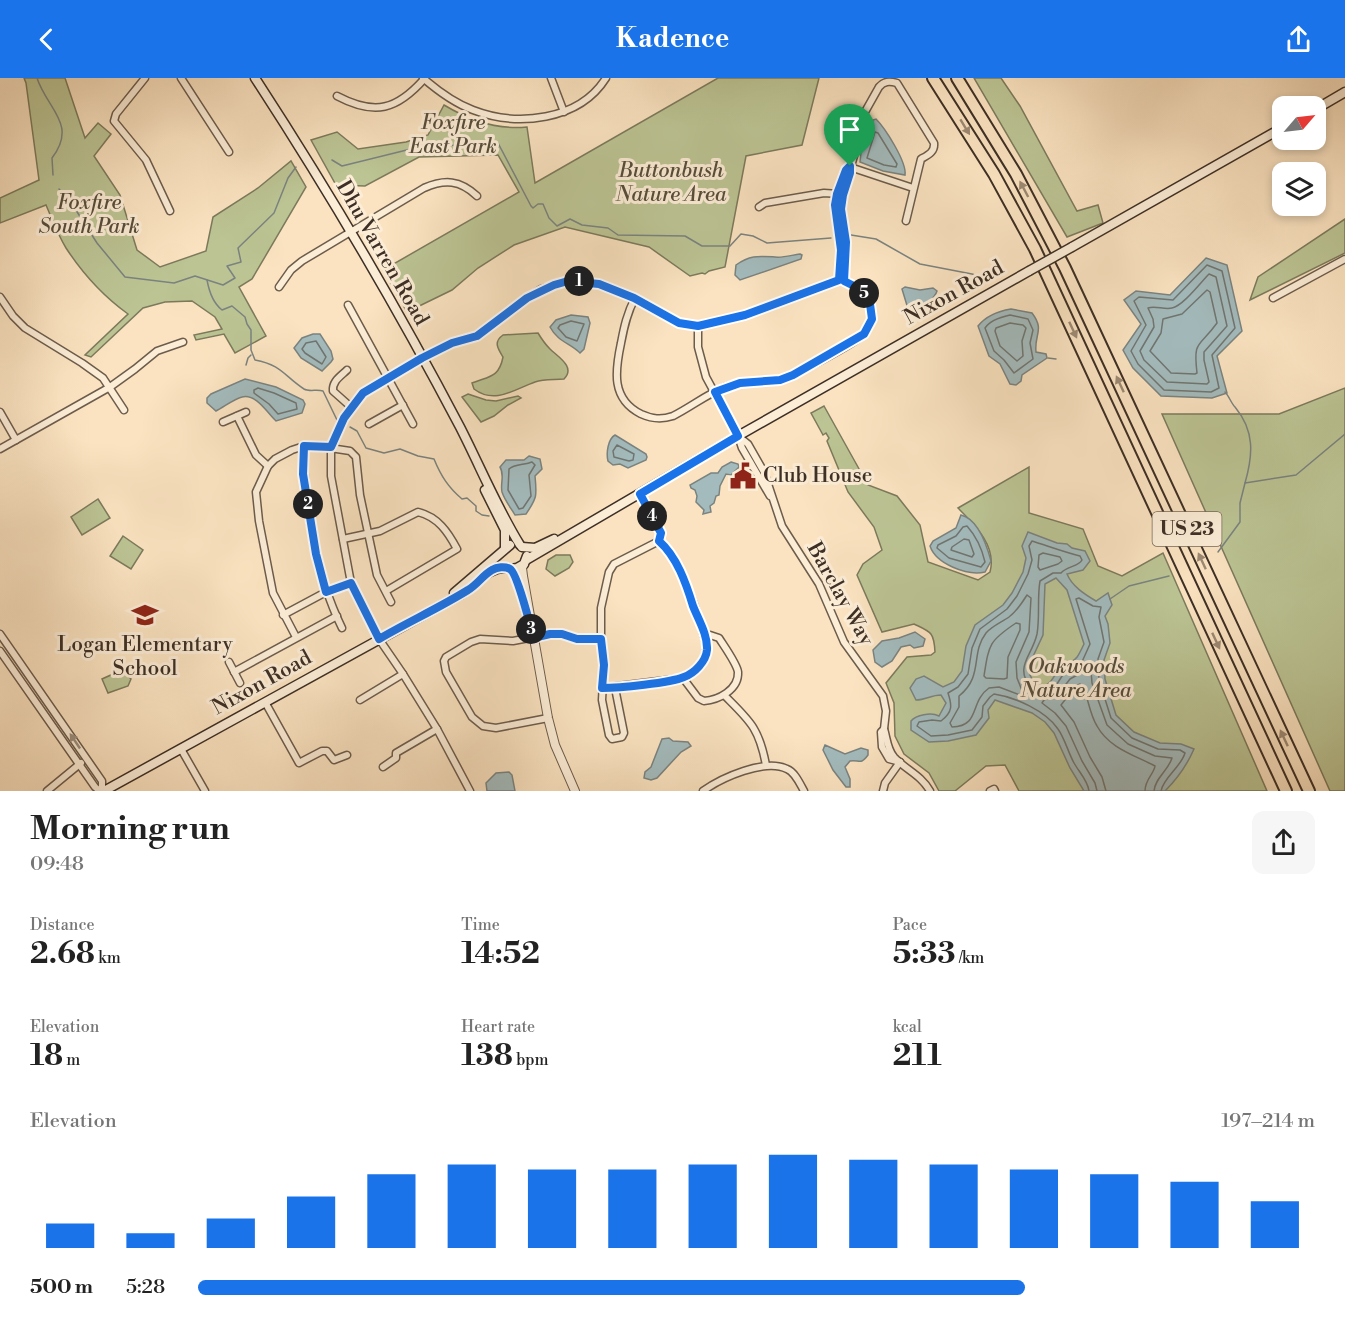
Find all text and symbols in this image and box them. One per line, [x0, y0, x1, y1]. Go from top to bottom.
text: Kadence [616, 22, 729, 56]
icon: back [30, 23, 63, 56]
icon: share [1282, 23, 1315, 56]
north arrow [1272, 96, 1326, 150]
map controls [1272, 96, 1326, 216]
pin [824, 104, 875, 166]
park label: Foxfire East Park [408, 110, 497, 160]
icon: arrive [833, 113, 866, 146]
one-way arrow [959, 119, 970, 135]
park label: Buttonbush Nature Area [615, 158, 727, 208]
button: layers [1272, 162, 1326, 216]
street label: Dhu Varren Road [330, 176, 434, 330]
one-way arrow [1019, 180, 1029, 197]
park label: Foxfire South Park [39, 190, 140, 240]
street label: Nixon Road [900, 255, 1008, 331]
pin: 1 [564, 266, 594, 296]
text: 1 [575, 271, 583, 291]
pin: 5 [849, 278, 879, 308]
text: 5 [859, 283, 869, 303]
one-way arrow [1068, 322, 1078, 340]
one-way arrow [1115, 375, 1125, 393]
public building icon: Club House [728, 461, 758, 491]
place label: Club House [763, 463, 872, 489]
pin: 2 [293, 489, 323, 519]
text: 2 [303, 494, 313, 514]
pin: 4 [637, 501, 667, 531]
text: 4 [647, 506, 657, 526]
road number: US 23 [1152, 512, 1222, 546]
street label: Barclay Way [800, 537, 879, 651]
one-way arrow [1197, 553, 1206, 570]
school or university icon: Logan Elementary School [130, 600, 160, 630]
pin: 3 [516, 614, 546, 644]
text: 3 [526, 619, 536, 639]
place label: Logan Elementary School [57, 632, 233, 682]
one-way arrow [1211, 632, 1221, 650]
street label: Nixon Road [208, 645, 316, 721]
park label: Oakwoods Nature Area [1020, 654, 1132, 704]
one-way arrow [1280, 729, 1289, 746]
one-way arrow [69, 733, 81, 749]
text: Morning run [30, 809, 230, 850]
button: share [1252, 811, 1315, 874]
text: 09:48 [30, 852, 84, 877]
text: Distance [30, 915, 95, 935]
text: Time [461, 915, 500, 935]
text: Pace [893, 915, 927, 935]
text: 2.68 [30, 935, 95, 973]
text: 14:52 [461, 935, 540, 973]
text: 5:33 [893, 935, 956, 973]
text: km [95, 948, 121, 968]
text: /km [956, 948, 984, 968]
text: Elevation [30, 1017, 99, 1037]
text: Heart rate [461, 1017, 535, 1037]
text: kcal [893, 1017, 922, 1037]
text: 18 [30, 1037, 63, 1075]
text: 138 [461, 1037, 513, 1075]
text: 211 [893, 1037, 942, 1075]
text: m [63, 1050, 80, 1070]
text: bpm [513, 1050, 549, 1070]
text: Elevation [30, 1109, 117, 1134]
text: 197–214 m [1221, 1109, 1315, 1134]
text: 500 m [30, 1275, 93, 1300]
text: 5:28 [126, 1275, 165, 1300]

